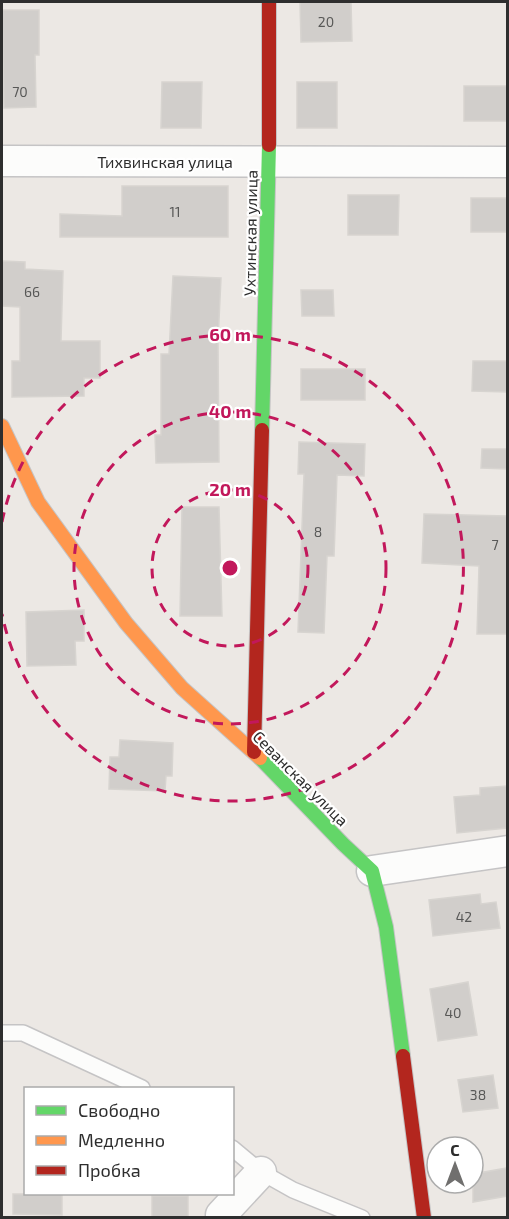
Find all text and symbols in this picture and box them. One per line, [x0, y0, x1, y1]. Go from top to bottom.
house number: 20 [318, 13, 334, 30]
house number: 70 [12, 83, 28, 100]
street label: Тихвинская улица [97, 152, 233, 172]
street label: Ухтинская улица [239, 170, 262, 296]
house number: 11 [169, 203, 181, 220]
house number: 66 [24, 283, 40, 300]
text: 60 m [209, 323, 251, 345]
text: 40 m [209, 400, 251, 422]
text: 20 m [209, 478, 251, 500]
house number: 8 [314, 523, 322, 540]
house number: 7 [491, 536, 499, 553]
centre of rings [220, 558, 240, 578]
street label: Севанская улица [249, 726, 353, 830]
house number: 42 [456, 908, 472, 925]
house number: 40 [444, 1004, 462, 1021]
house number: 38 [470, 1086, 486, 1103]
legend [24, 1087, 234, 1195]
text: Свободно [78, 1099, 160, 1121]
text: Медленно [78, 1129, 165, 1151]
north arrow [425, 1135, 485, 1195]
text: С [450, 1140, 460, 1159]
text: Пробка [78, 1159, 141, 1181]

